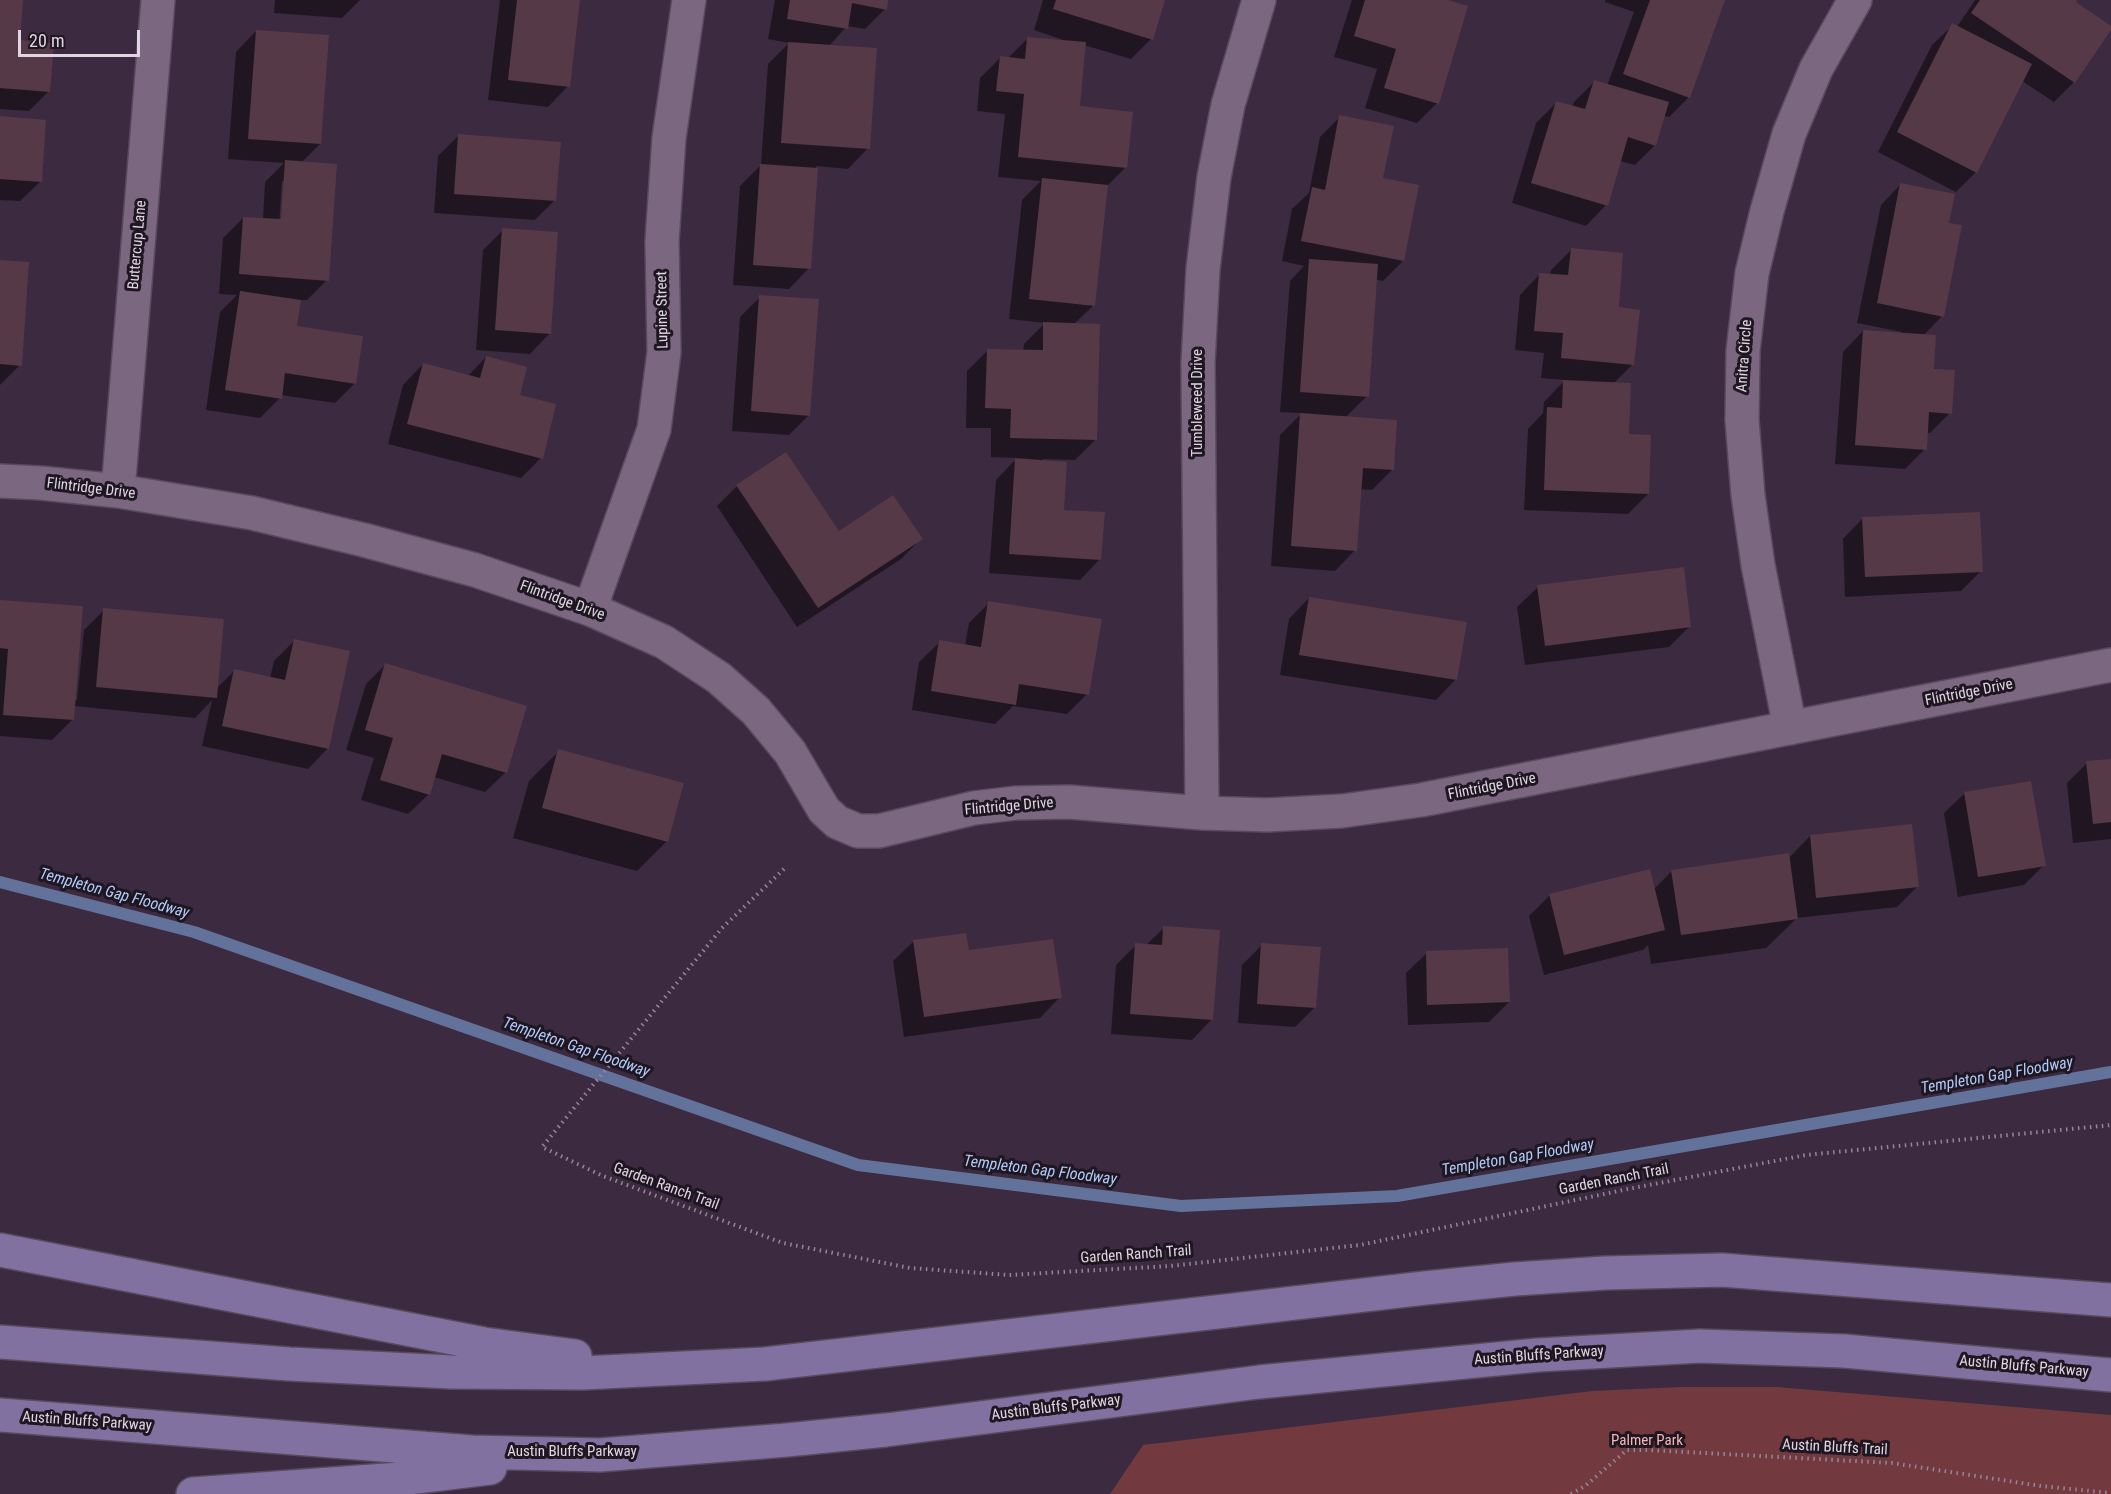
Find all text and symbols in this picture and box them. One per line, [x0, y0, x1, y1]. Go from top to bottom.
scale bar [21, 18, 142, 56]
text: 20 m [29, 30, 64, 51]
street label: Buttercup Lane [125, 200, 151, 290]
street label: Lupine Street [653, 271, 673, 349]
street label: Anitra Circle [1733, 319, 1757, 393]
street label: Tumbleweed Drive [1189, 349, 1207, 457]
street label: Flintridge Drive [46, 475, 136, 503]
street label: Flintridge Drive [517, 577, 607, 625]
street label: Flintridge Drive [1924, 676, 2014, 710]
street label: Flintridge Drive [1447, 770, 1537, 804]
street label: Flintridge Drive [964, 794, 1054, 820]
water label: Templeton Gap Floodway [37, 865, 191, 923]
water label: Templeton Gap Floodway [500, 1014, 652, 1082]
water label: Templeton Gap Floodway [1919, 1053, 2075, 1099]
water label: Templeton Gap Floodway [1440, 1135, 1596, 1181]
water label: Templeton Gap Floodway [962, 1152, 1118, 1190]
street label: Garden Ranch Trail [611, 1160, 721, 1214]
street label: Garden Ranch Trail [1558, 1161, 1670, 1199]
street label: Garden Ranch Trail [1080, 1242, 1192, 1268]
street label: Austin Bluffs Parkway [1474, 1342, 1604, 1370]
street label: Austin Bluffs Parkway [1959, 1352, 2089, 1382]
street label: Austin Bluffs Parkway [991, 1391, 1121, 1425]
street label: Austin Bluffs Parkway [22, 1408, 152, 1436]
park label: Palmer Park [1611, 1432, 1683, 1450]
street label: Austin Bluffs Trail [1782, 1436, 1888, 1460]
street label: Austin Bluffs Parkway [507, 1443, 637, 1461]

